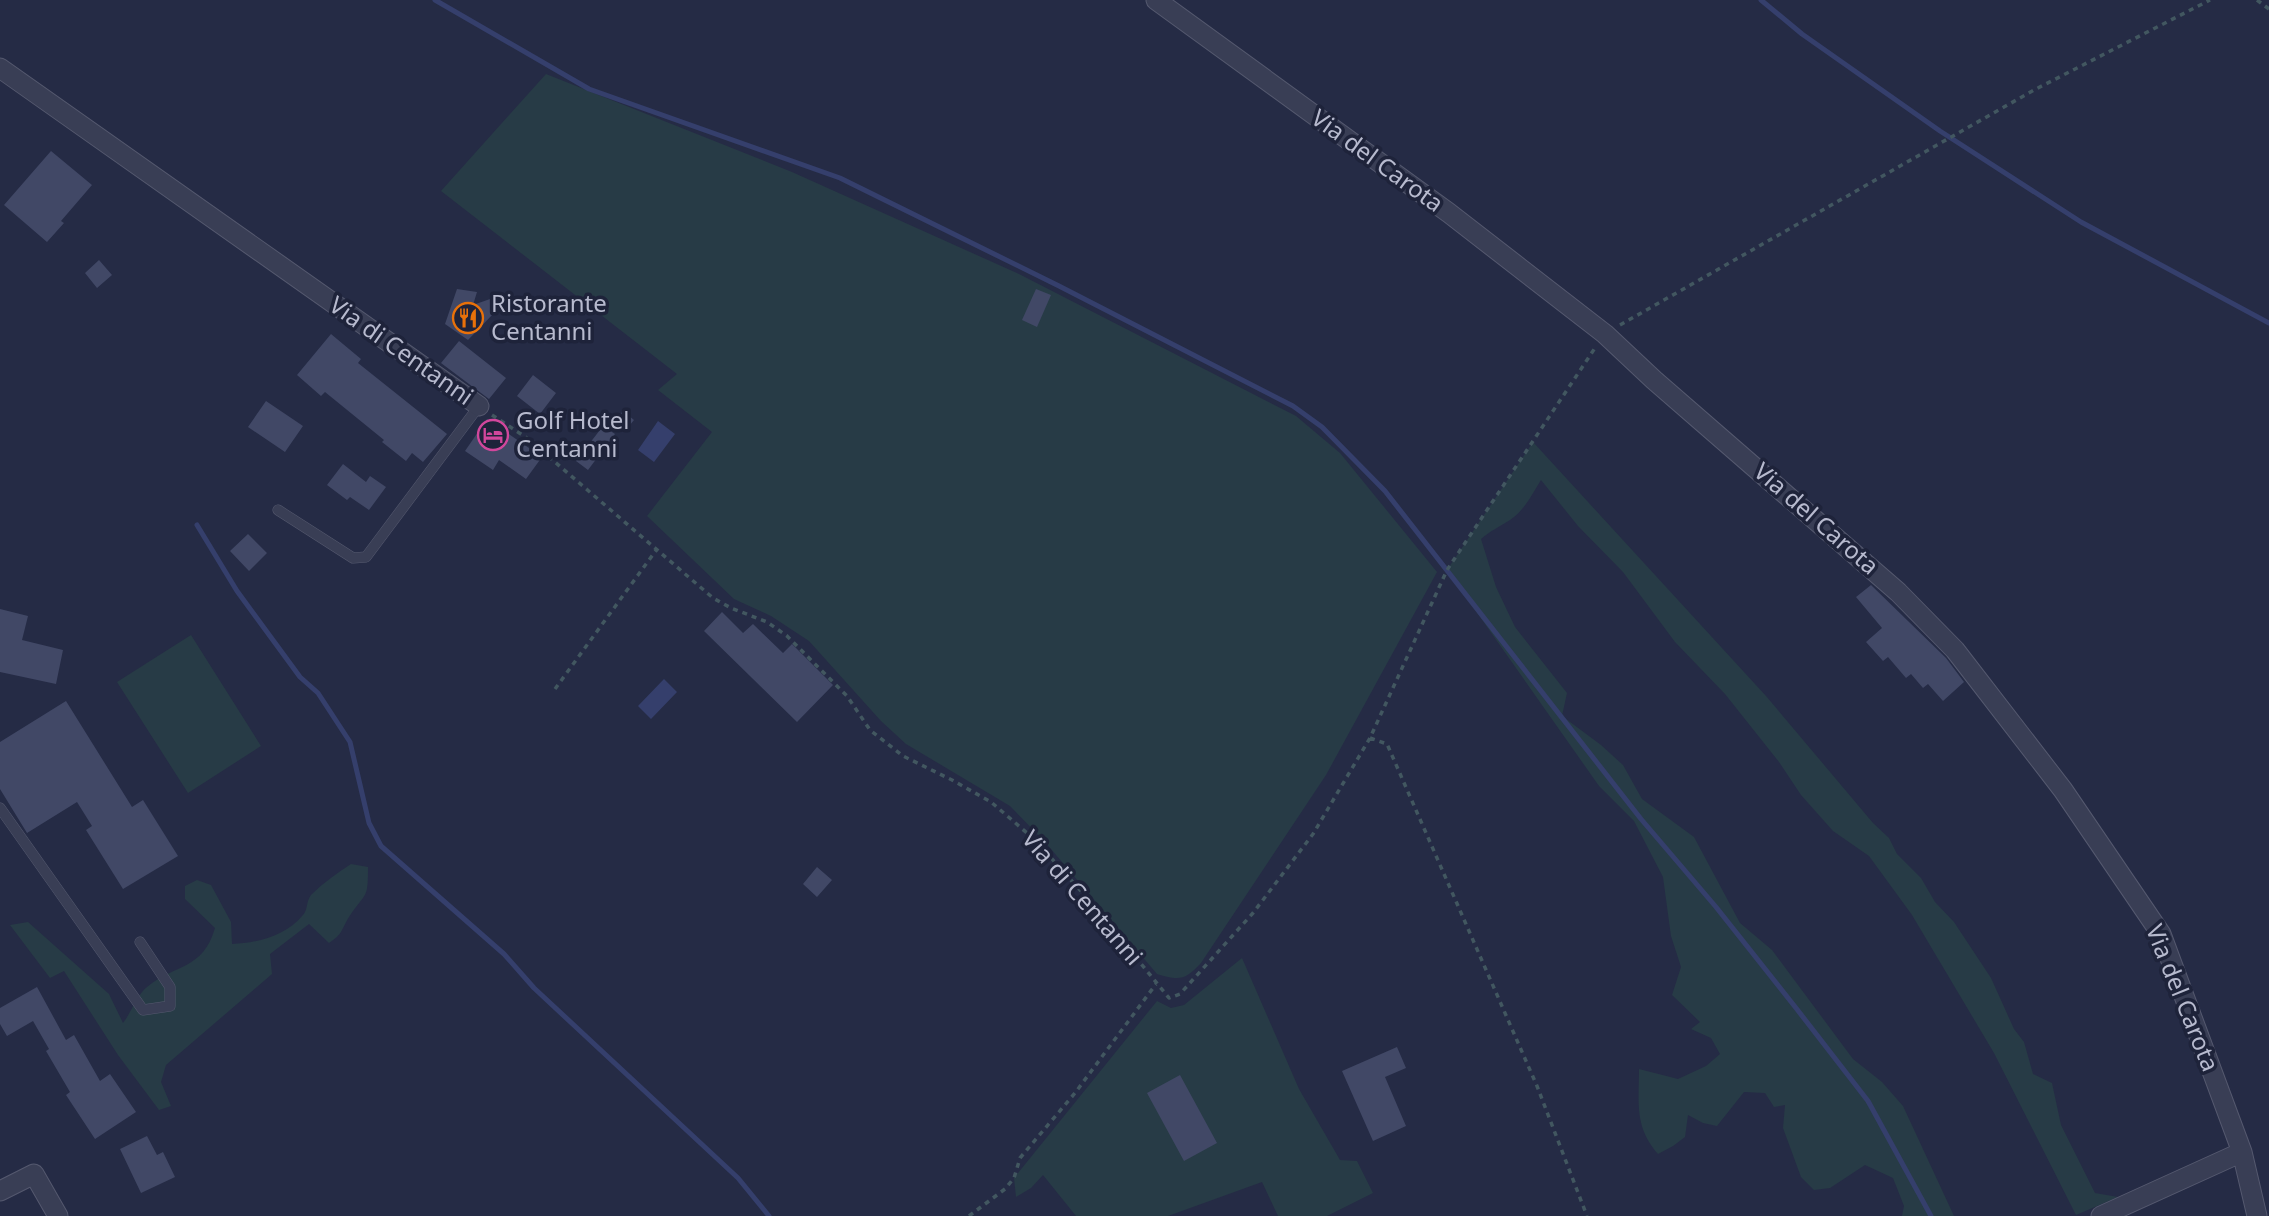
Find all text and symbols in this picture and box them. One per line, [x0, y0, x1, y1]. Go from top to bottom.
street label: Via del Carota [1305, 101, 1451, 219]
place label: Ristorante Centanni [491, 286, 607, 347]
street label: Via di Centanni [323, 288, 481, 412]
restaurant icon: Ristorante Centanni [451, 301, 485, 335]
place label: Golf Hotel Centanni [516, 403, 629, 464]
hotel icon: Golf Hotel Centanni [476, 418, 510, 452]
street label: Via del Carota [1747, 454, 1887, 581]
street label: Via di Centanni [1015, 822, 1151, 972]
street label: Via del Carota [2139, 919, 2228, 1076]

